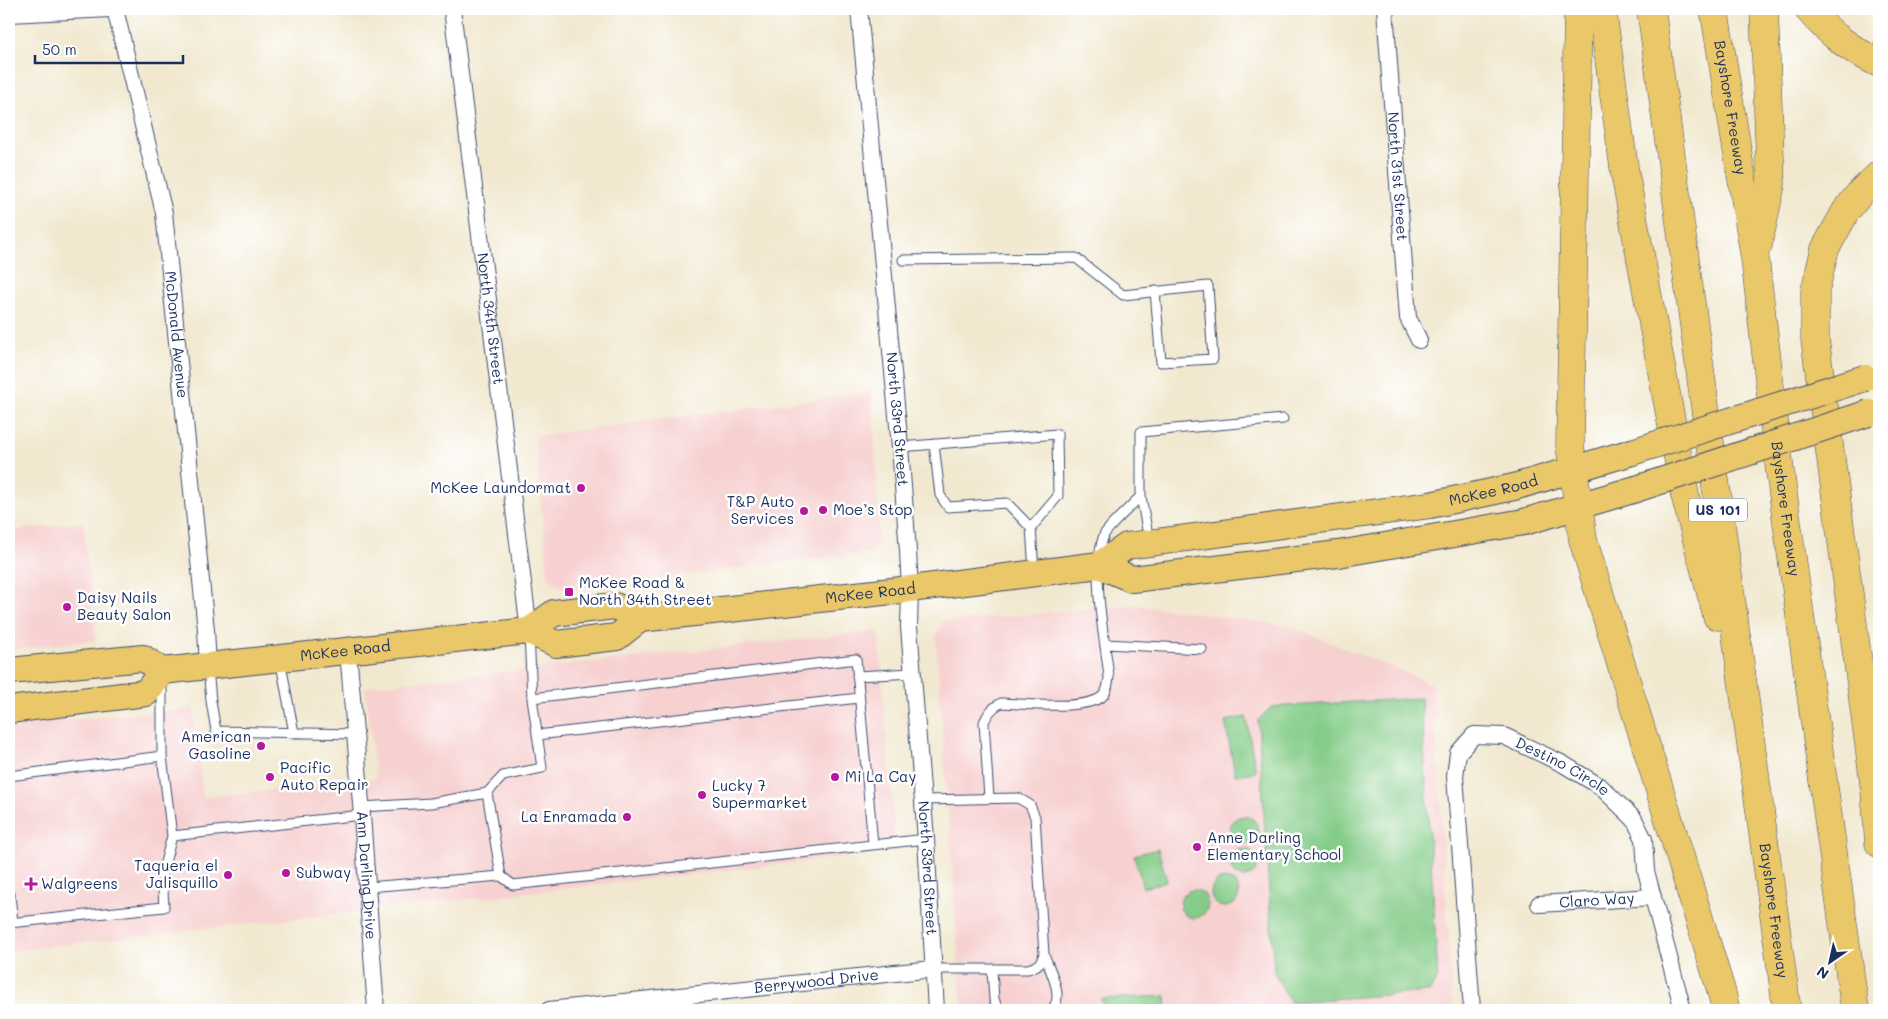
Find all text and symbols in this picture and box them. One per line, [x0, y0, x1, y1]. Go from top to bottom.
scale bar [35, 32, 182, 64]
text: 50 m [42, 39, 77, 59]
street label: Bayshore Freeway [1710, 39, 1752, 176]
street label: North 31st Street [1384, 111, 1413, 242]
street label: North 34th Street [473, 251, 509, 386]
street label: McDonald Avenue [161, 270, 194, 399]
street label: North 33rd Street [882, 351, 914, 487]
street label: Bayshore Freeway [1767, 440, 1805, 578]
street label: McKee Road [1447, 469, 1540, 510]
place label: McKee Laundormat [430, 477, 571, 497]
marker: McKee Laundormat [575, 482, 587, 494]
place label: T&P Auto Services [727, 491, 794, 528]
road number: US 101 [1689, 498, 1747, 522]
place label: Moe’s Stop [833, 499, 913, 519]
marker: Moe’s Stop [817, 504, 829, 516]
marker: T&P Auto Services [798, 505, 810, 517]
place label: McKee Road & North 34th Street [579, 572, 712, 609]
street label: McKee Road [824, 577, 917, 607]
marker: McKee Road & North 34th Street [563, 586, 575, 598]
place label: Daisy Nails Beauty Salon [77, 587, 171, 624]
marker: Daisy Nails Beauty Salon [61, 601, 73, 613]
street label: McKee Road [299, 635, 391, 665]
place label: American Gasoline [181, 726, 251, 763]
street label: Destino Circle [1512, 732, 1615, 800]
marker: American Gasoline [255, 740, 267, 752]
place label: Pacific Auto Repair [280, 757, 369, 794]
place label: Mi La Cay [845, 766, 916, 786]
marker: Pacific Auto Repair [264, 771, 276, 783]
marker: Mi La Cay [829, 771, 841, 783]
place label: Lucky 7 Supermarket [712, 775, 807, 812]
marker: Lucky 7 Supermarket [696, 789, 708, 801]
street label: North 33rd Street [914, 800, 943, 936]
place label: La Enramada [521, 806, 617, 826]
street label: Ann Darling Drive [353, 810, 382, 940]
marker: La Enramada [621, 811, 633, 823]
place label: Anne Darling Elementary School [1207, 827, 1342, 864]
marker: Anne Darling Elementary School [1191, 841, 1203, 853]
street label: Bayshore Freeway [1755, 842, 1794, 980]
place label: Taqueria el Jalisquillo [134, 855, 218, 892]
place label: Subway [296, 862, 351, 882]
marker: Subway [280, 867, 292, 879]
marker: Taqueria el Jalisquillo [222, 869, 234, 881]
place label: Walgreens [41, 873, 118, 893]
marker: Walgreens [25, 878, 37, 890]
street label: Claro Way [1559, 887, 1635, 912]
north arrow [1806, 936, 1856, 986]
text: N [1813, 962, 1832, 984]
street label: Berrywood Drive [753, 964, 880, 997]

